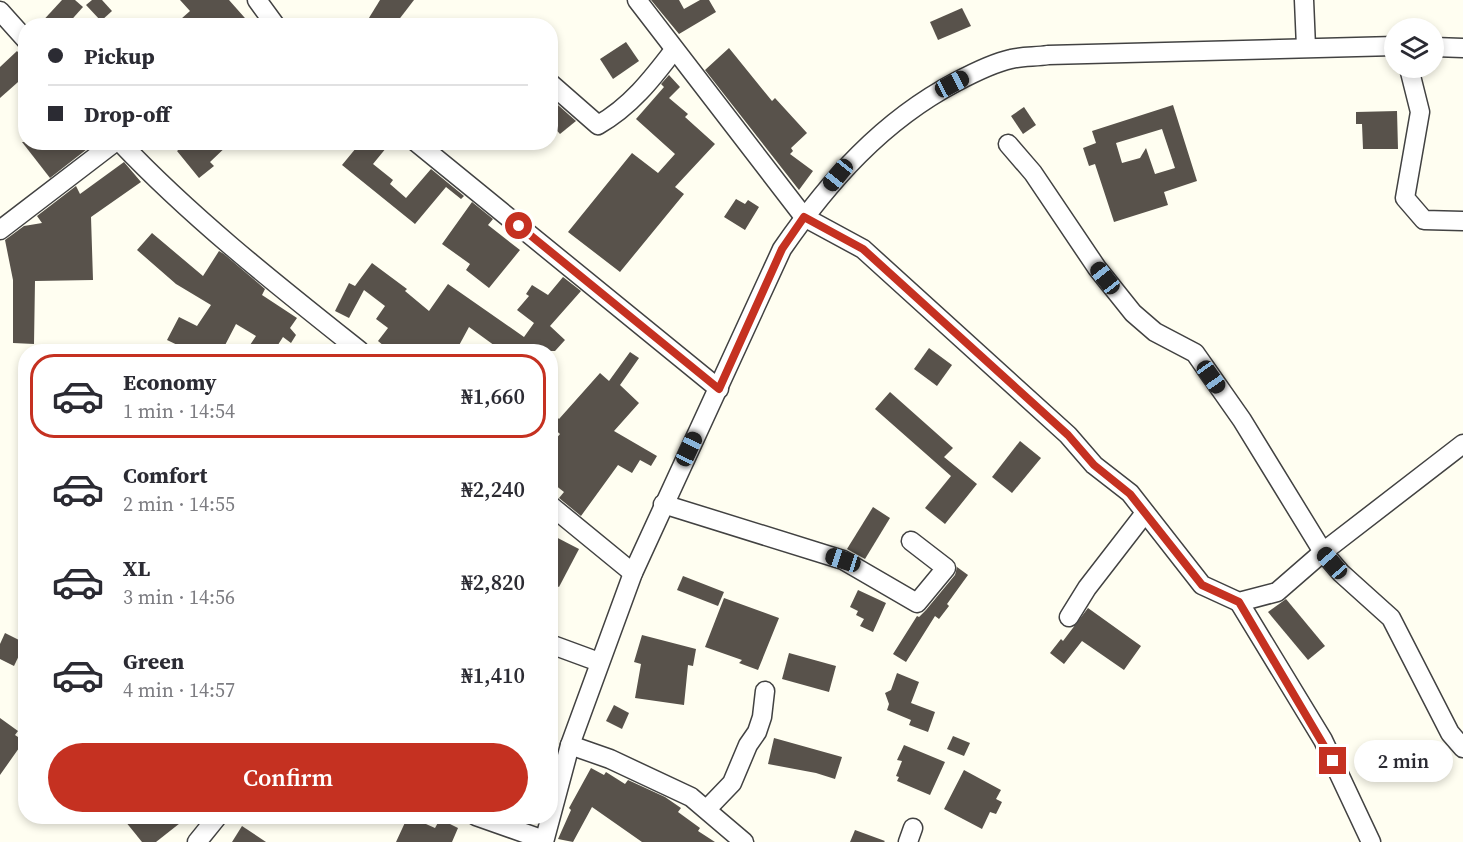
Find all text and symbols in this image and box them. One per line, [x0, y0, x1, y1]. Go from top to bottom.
map controls [1384, 18, 1444, 78]
button: layers [1384, 18, 1444, 78]
text: Pickup [84, 41, 155, 71]
car [932, 68, 972, 100]
text: Drop-off [84, 99, 170, 129]
car [820, 155, 856, 195]
route start [505, 212, 532, 239]
car [1087, 258, 1123, 298]
car [1193, 357, 1229, 397]
text: Economy [123, 367, 217, 397]
icon: car [51, 369, 105, 423]
text: ₦1,660 [461, 381, 525, 411]
text: 1 min · 14:54 [123, 397, 235, 425]
car [673, 429, 705, 469]
text: Comfort [123, 460, 207, 490]
icon: car [51, 462, 105, 516]
text: ₦2,240 [461, 474, 525, 504]
text: 2 min · 14:55 [123, 490, 235, 518]
car [1313, 544, 1351, 582]
car [823, 546, 863, 574]
text: XL [123, 553, 150, 583]
icon: car [51, 555, 105, 609]
text: ₦2,820 [461, 567, 525, 597]
text: 3 min · 14:56 [123, 583, 235, 611]
text: Green [123, 646, 184, 676]
icon: car [51, 648, 105, 702]
text: ₦1,410 [461, 660, 525, 690]
text: 4 min · 14:57 [123, 676, 235, 704]
callout: 2 min [1354, 740, 1453, 782]
button: Confirm [48, 743, 528, 812]
route end [1319, 747, 1346, 774]
text: 2 min [1378, 747, 1429, 775]

